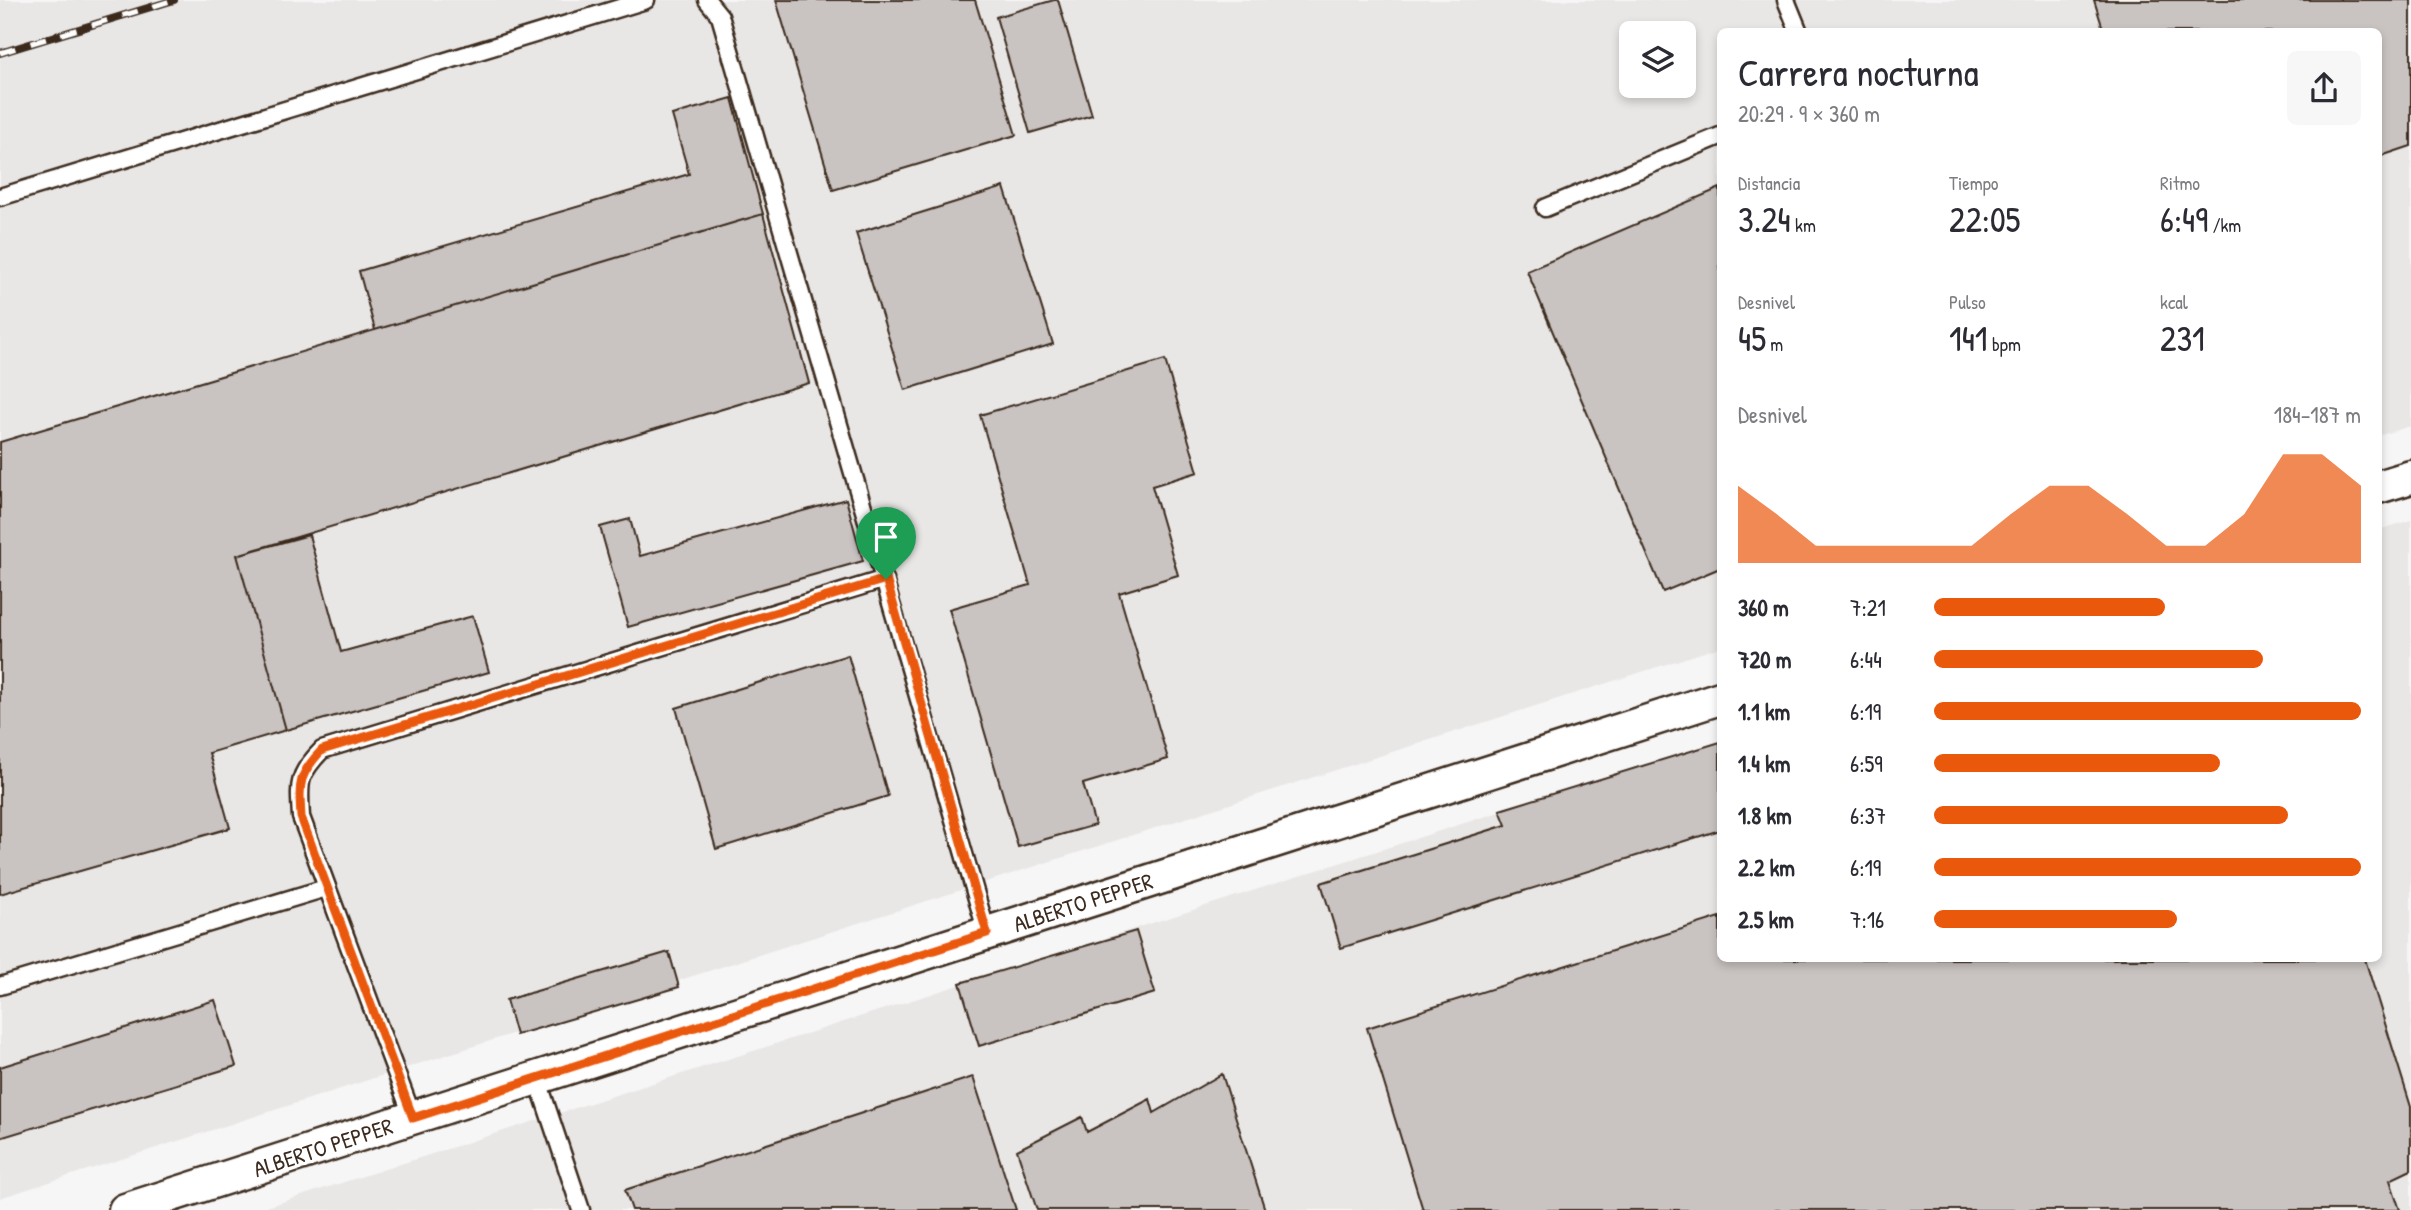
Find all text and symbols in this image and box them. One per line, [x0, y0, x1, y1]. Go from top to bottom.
map controls [1619, 21, 1696, 98]
button: layers [1619, 21, 1696, 98]
text: Carrera nocturna [1738, 46, 1979, 98]
button: share [2287, 51, 2361, 125]
text: 20:29 · 9 × 360 m [1738, 98, 1880, 129]
text: Distancia [1738, 170, 1800, 196]
text: Tiempo [1949, 170, 1998, 196]
text: Ritmo [2160, 170, 2200, 196]
text: 3.24 [1738, 196, 1791, 243]
text: 22:05 [1949, 196, 2020, 243]
text: 6:49 [2160, 196, 2208, 243]
text: km [1791, 212, 1816, 238]
text: /km [2208, 212, 2241, 238]
text: Desnivel [1738, 289, 1795, 315]
text: Pulso [1949, 289, 1986, 315]
text: kcal [2160, 289, 2188, 315]
text: 45 [1738, 315, 1766, 362]
text: 141 [1949, 315, 1988, 362]
text: 231 [2160, 315, 2205, 362]
text: m [1766, 331, 1783, 357]
text: bpm [1988, 331, 2021, 357]
text: Desnivel [1738, 399, 1807, 430]
text: 184–187 m [2274, 399, 2361, 430]
pin [856, 507, 916, 579]
icon: arrive [867, 518, 905, 556]
text: 360 m [1738, 592, 1789, 623]
text: 7:21 [1850, 592, 1886, 623]
text: 720 m [1738, 644, 1791, 675]
text: 6:44 [1850, 644, 1882, 675]
text: 1.1 km [1738, 696, 1790, 727]
text: 6:19 [1850, 696, 1881, 727]
text: 1.4 km [1738, 748, 1790, 779]
text: 6:59 [1850, 748, 1883, 779]
text: 1.8 km [1738, 800, 1792, 831]
text: 6:37 [1850, 800, 1886, 831]
text: 2.2 km [1738, 852, 1795, 883]
text: 6:19 [1850, 852, 1881, 883]
street label: ALBERTO PEPPER [1009, 865, 1157, 939]
text: 2.5 km [1738, 904, 1794, 935]
text: 7:16 [1850, 904, 1884, 935]
street label: ALBERTO PEPPER [249, 1110, 397, 1184]

